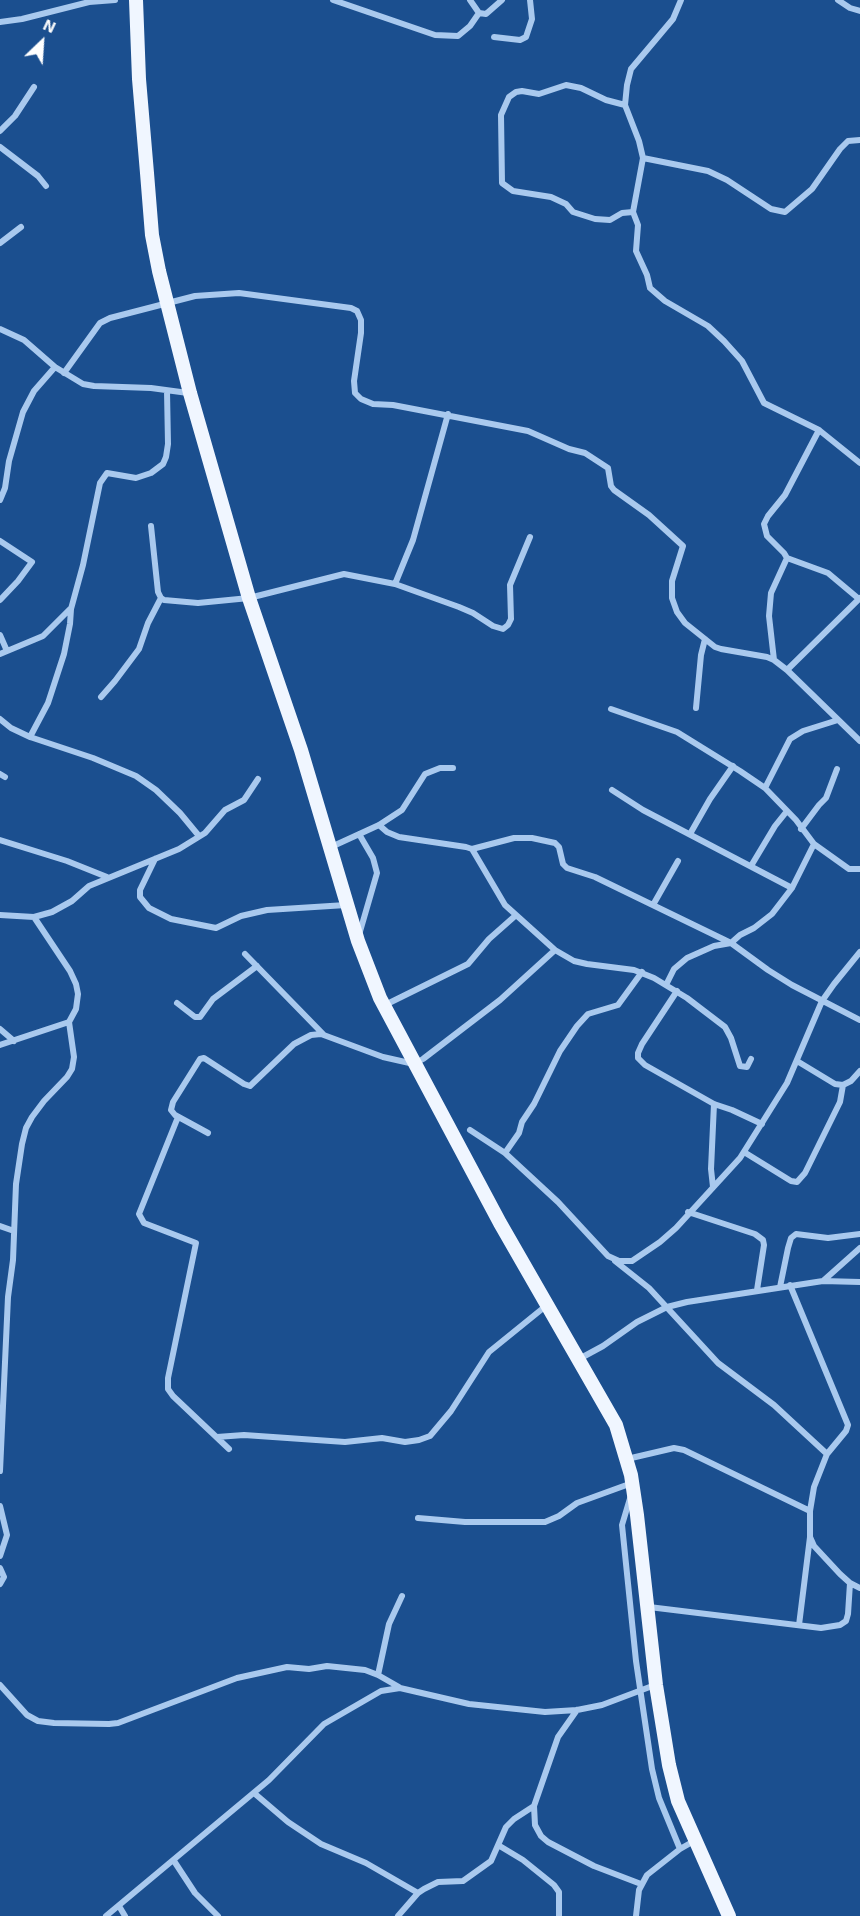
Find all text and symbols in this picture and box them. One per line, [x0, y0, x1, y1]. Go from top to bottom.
north arrow [12, 12, 72, 72]
text: N [41, 14, 59, 36]

